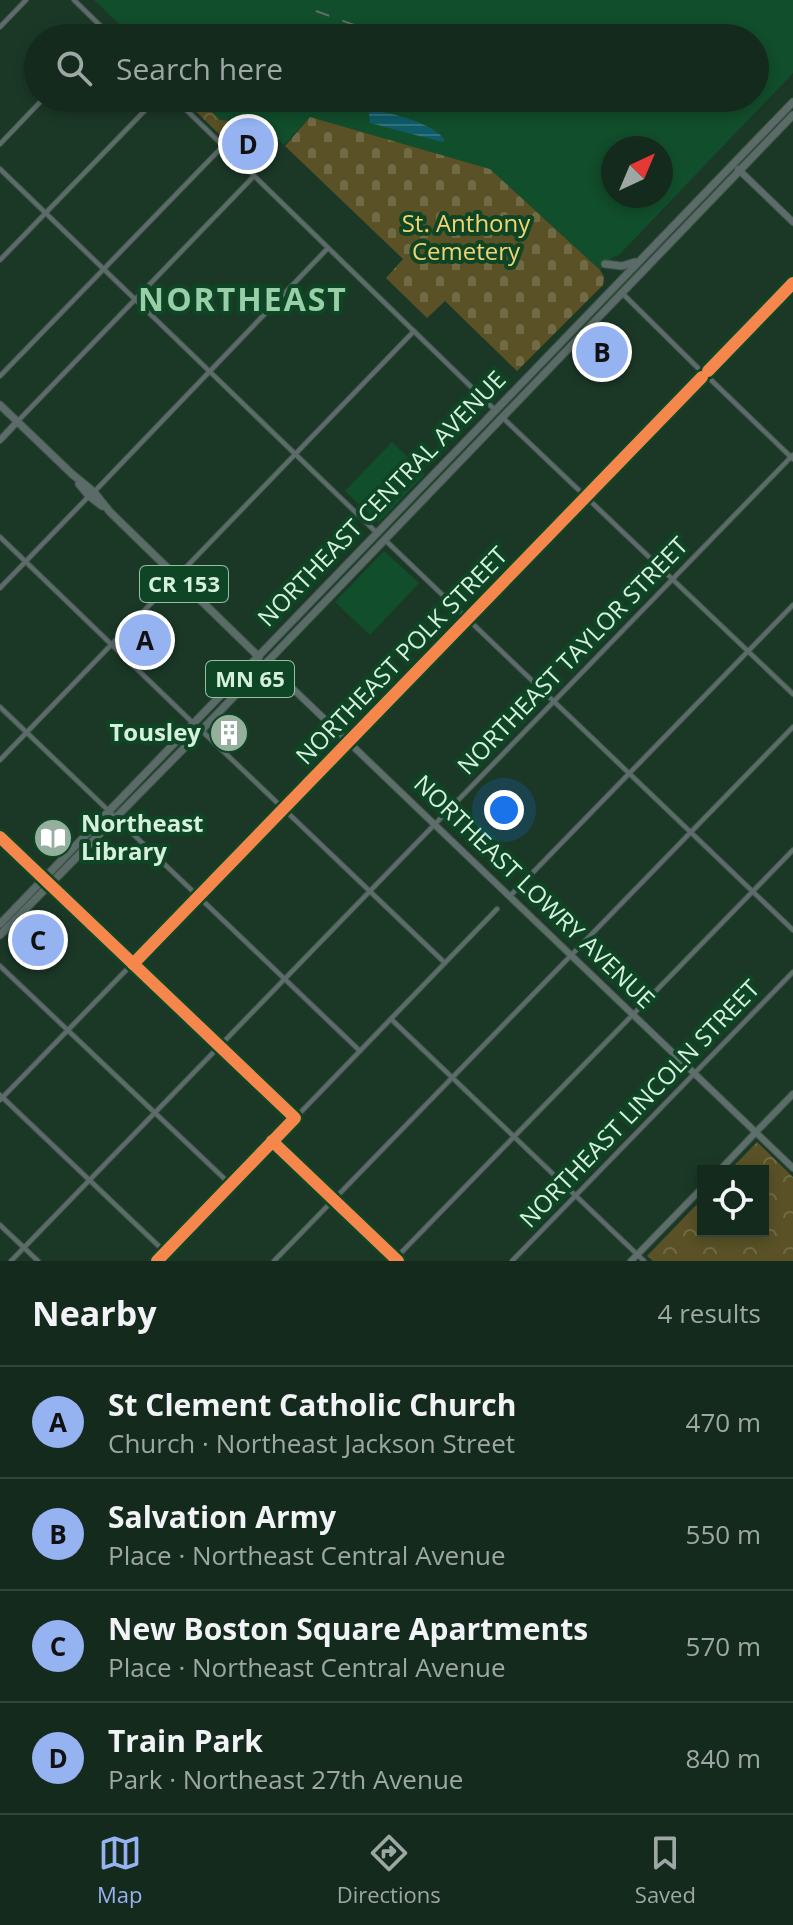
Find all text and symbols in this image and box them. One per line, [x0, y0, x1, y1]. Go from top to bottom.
search box [24, 24, 769, 112]
icon: search [52, 46, 96, 90]
text: Search here [116, 48, 283, 89]
pin: D [222, 114, 274, 174]
north arrow [601, 136, 673, 208]
park label: St. Anthony Cemetery [402, 206, 531, 267]
district label: NORTHEAST [138, 277, 348, 320]
pin: B [576, 322, 628, 382]
street label: NORTHEAST CENTRAL AVENUE [250, 363, 512, 633]
street label: NORTHEAST TAYLOR STREET [449, 529, 694, 781]
street label: NORTHEAST POLK STREET [288, 539, 514, 771]
road number: CR 153 [140, 566, 228, 602]
pin: A [119, 610, 171, 670]
road number: MN 65 [206, 661, 294, 697]
building icon: Tousley [208, 712, 250, 754]
place label: Tousley [109, 715, 201, 748]
street label: NORTHEAST LOWRY AVENUE [407, 767, 663, 1015]
your location [484, 790, 524, 830]
place label: Northeast Library [81, 806, 203, 867]
library icon: Northeast Library [32, 817, 74, 859]
pin: C [12, 910, 64, 970]
street label: NORTHEAST LINCOLN STREET [512, 972, 766, 1234]
map controls [697, 1165, 769, 1237]
button: locate [697, 1165, 769, 1237]
text: Nearby [32, 1290, 157, 1336]
text: 4 results [658, 1295, 761, 1331]
text: St Clement Catholic Church [108, 1384, 516, 1425]
text: A [49, 1404, 67, 1440]
text: 470 m [686, 1404, 761, 1440]
text: Church · Northeast Jackson Street [108, 1425, 515, 1461]
text: Salvation Army [108, 1496, 336, 1537]
text: B [49, 1516, 67, 1552]
text: 550 m [686, 1516, 761, 1552]
text: Place · Northeast Central Avenue [108, 1537, 506, 1573]
text: New Boston Square Apartments [108, 1608, 588, 1649]
text: C [50, 1628, 66, 1664]
text: 570 m [686, 1628, 761, 1664]
text: Place · Northeast Central Avenue [108, 1649, 506, 1685]
text: Train Park [108, 1720, 263, 1761]
text: D [48, 1740, 68, 1776]
text: 840 m [686, 1740, 761, 1776]
text: Park · Northeast 27th Avenue [108, 1761, 463, 1797]
tab: Map [97, 1831, 143, 1909]
tab: Directions [337, 1831, 441, 1909]
tab: Saved [635, 1831, 696, 1909]

